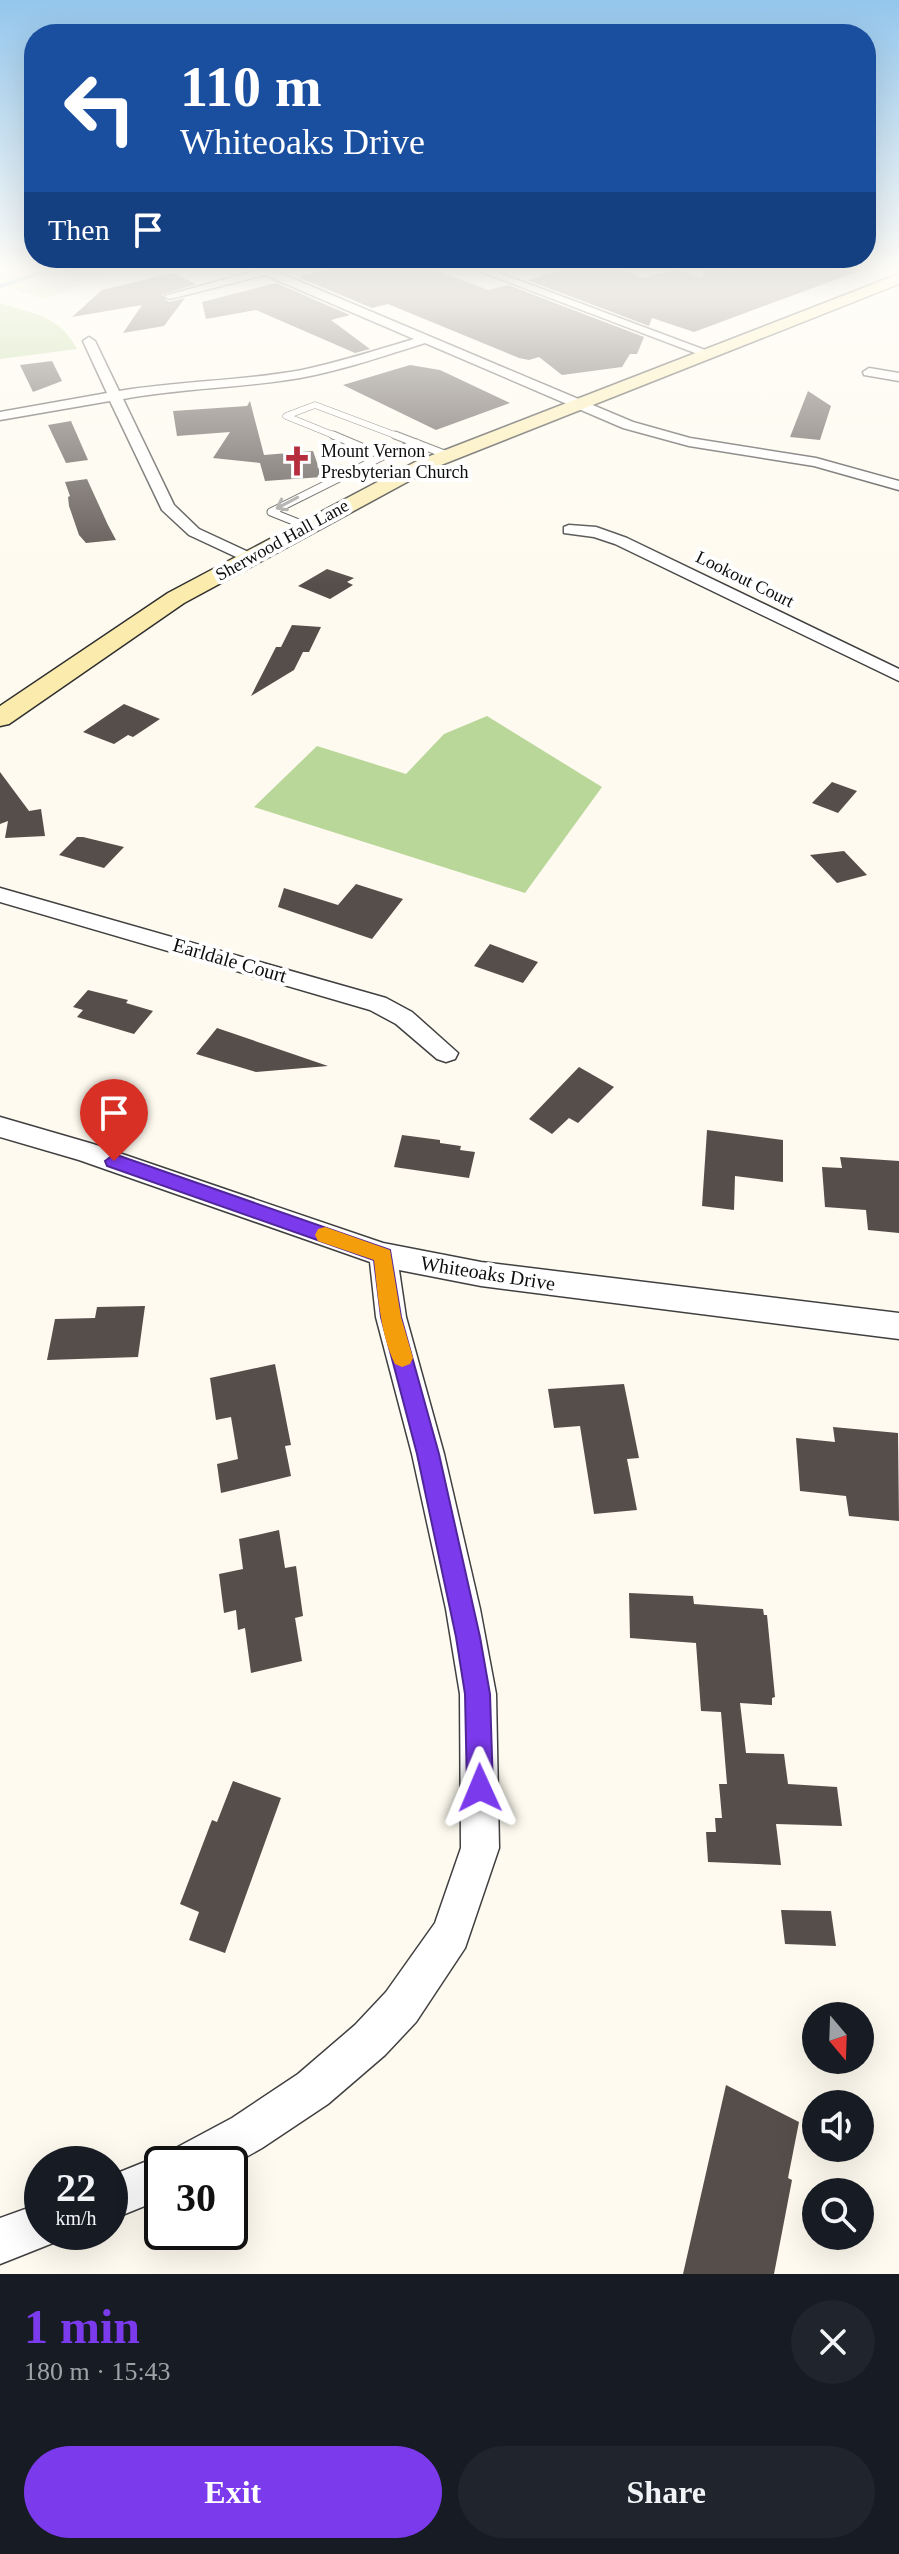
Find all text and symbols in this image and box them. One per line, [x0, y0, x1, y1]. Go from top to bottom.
icon: left [48, 56, 152, 160]
text: 110 m [180, 56, 322, 118]
text: Whiteoaks Drive [180, 122, 425, 162]
icon: arrive [126, 208, 170, 252]
text: Then [48, 213, 110, 246]
place label: Mount Vernon Presbyterian Church [321, 441, 468, 482]
church icon: Mount Vernon Presbyterian Church [280, 444, 314, 478]
street label: Sherwood Hall Lane [212, 495, 352, 585]
one-way arrow [276, 496, 299, 512]
street label: Lookout Court [693, 547, 797, 611]
street label: Earldale Court [171, 933, 290, 987]
pin [80, 1079, 148, 1161]
icon: arrive [92, 1091, 136, 1135]
street label: Whiteoaks Drive [419, 1251, 557, 1295]
position arrow [438, 1746, 522, 1830]
north arrow [802, 2002, 874, 2074]
map controls [802, 2002, 874, 2250]
button: sound [802, 2090, 874, 2162]
speed limit sign: 30 [144, 2146, 248, 2250]
text: 22 [56, 2165, 96, 2210]
button: search [802, 2178, 874, 2250]
text: km/h [55, 2207, 97, 2229]
text: 1 min [24, 2300, 140, 2353]
button: close [791, 2300, 875, 2384]
text: 180 m · 15:43 [24, 2357, 171, 2386]
button: Exit [24, 2446, 442, 2538]
button: Share [458, 2446, 875, 2538]

